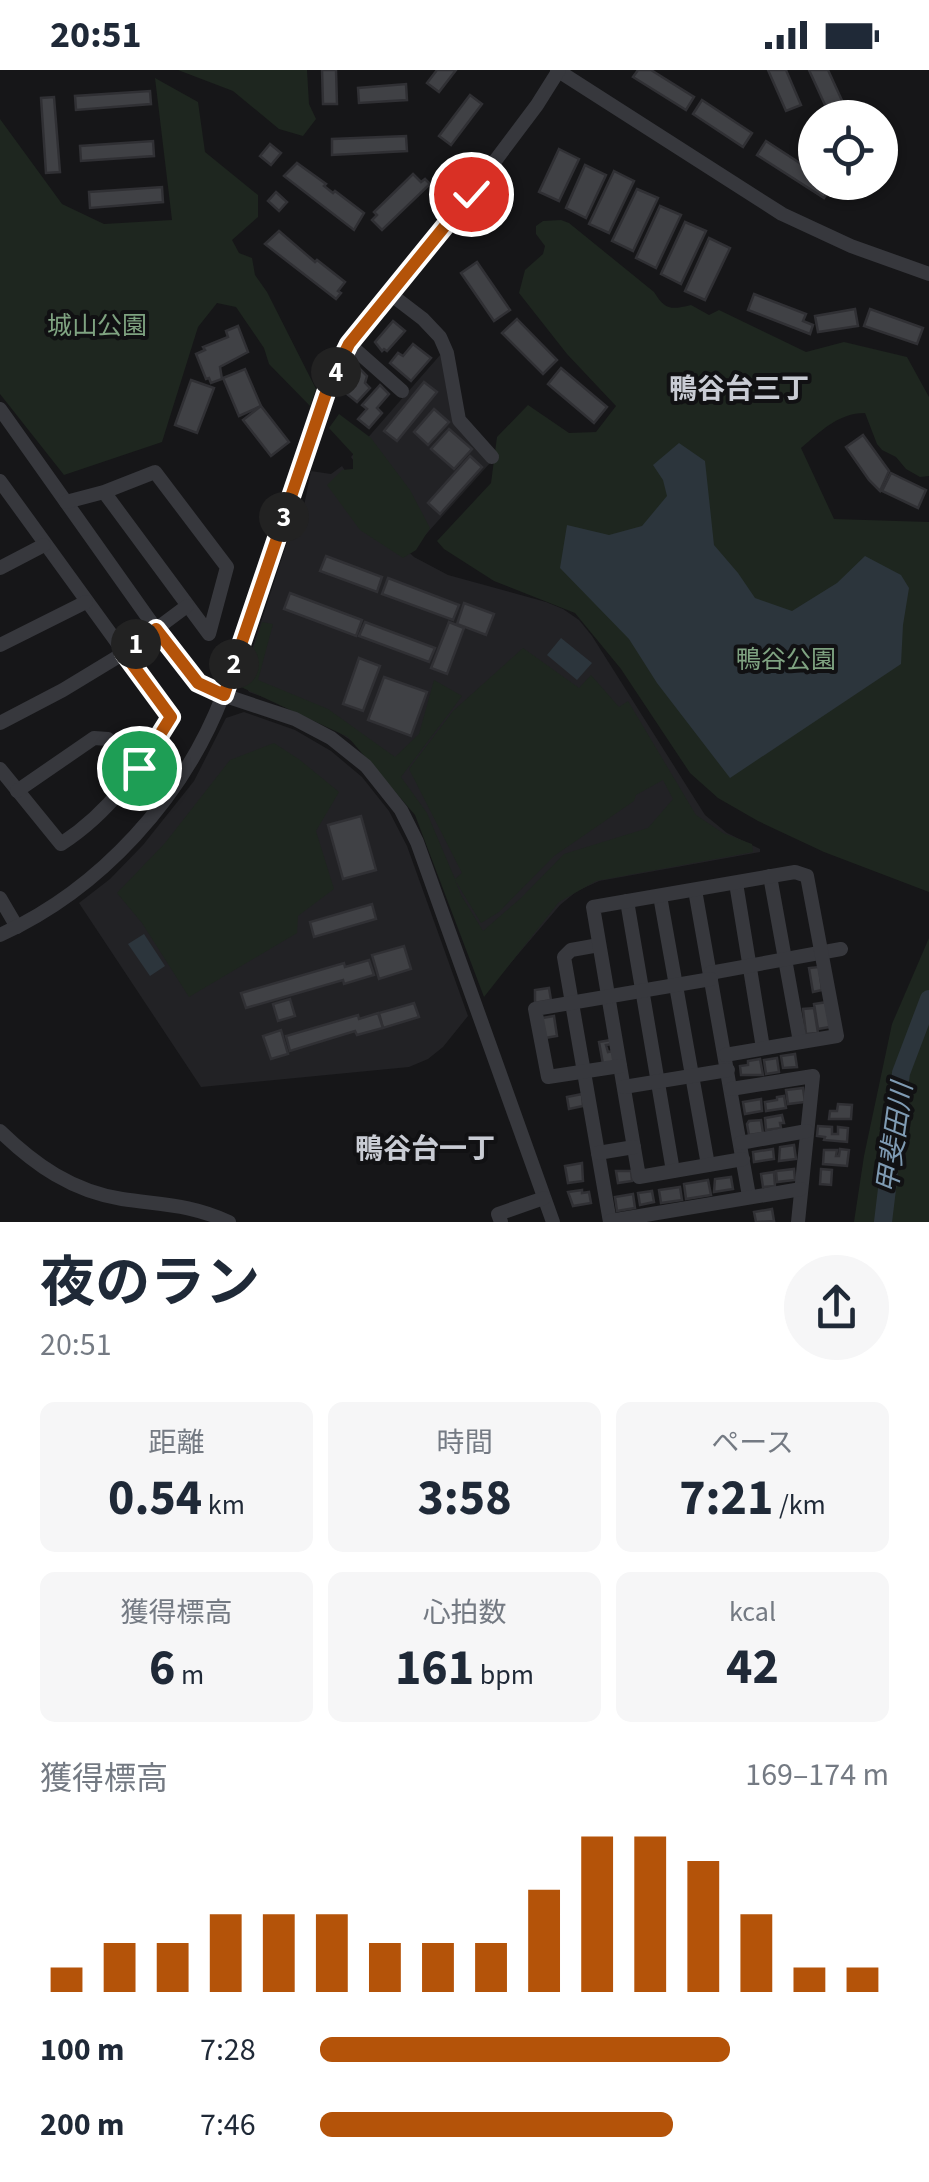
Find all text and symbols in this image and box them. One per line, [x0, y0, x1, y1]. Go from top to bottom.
text: 20:51 [50, 8, 142, 62]
map controls [798, 100, 898, 200]
button: locate [798, 100, 898, 200]
pin [429, 152, 514, 237]
icon: check [444, 167, 499, 222]
park label: 城山公園 [47, 308, 147, 344]
pin: 4 [311, 347, 361, 397]
text: 4 [329, 352, 343, 392]
district label: 鴨谷台三丁 [669, 369, 809, 409]
pin: 3 [259, 492, 309, 542]
text: 3 [277, 497, 291, 537]
pin: 1 [111, 619, 161, 669]
text: 1 [129, 624, 143, 664]
pin: 2 [209, 639, 259, 689]
park label: 鴨谷公園 [736, 642, 836, 678]
text: 2 [227, 644, 241, 684]
pin [97, 726, 182, 811]
icon: arrive [112, 741, 167, 796]
water label: 甲斐田川 [867, 1077, 923, 1196]
district label: 鴨谷台一丁 [355, 1129, 495, 1169]
text: 夜のラン [40, 1245, 260, 1323]
button: share [784, 1255, 889, 1360]
text: 20:51 [40, 1322, 112, 1368]
text: 距離 [148, 1423, 205, 1463]
text: 時間 [436, 1423, 493, 1463]
text: ペース [711, 1423, 794, 1463]
text: 0.54 [108, 1463, 202, 1534]
text: 3:58 [417, 1463, 512, 1534]
text: 7:21 [679, 1463, 773, 1534]
text: km [202, 1485, 245, 1525]
text: /km [773, 1485, 826, 1525]
text: kcal [729, 1592, 776, 1632]
text: 獲得標高 [120, 1593, 233, 1633]
text: 心拍数 [422, 1593, 507, 1633]
text: 42 [726, 1632, 779, 1703]
text: 6 [149, 1633, 175, 1704]
text: 161 [395, 1633, 474, 1704]
text: m [175, 1655, 204, 1695]
text: bpm [474, 1655, 534, 1695]
text: 169–174 m [745, 1752, 889, 1798]
text: 獲得標高 [40, 1756, 168, 1802]
text: 100 m [40, 2027, 125, 2073]
text: 7:28 [200, 2027, 256, 2073]
text: 200 m [40, 2102, 125, 2148]
text: 7:46 [200, 2102, 256, 2148]

